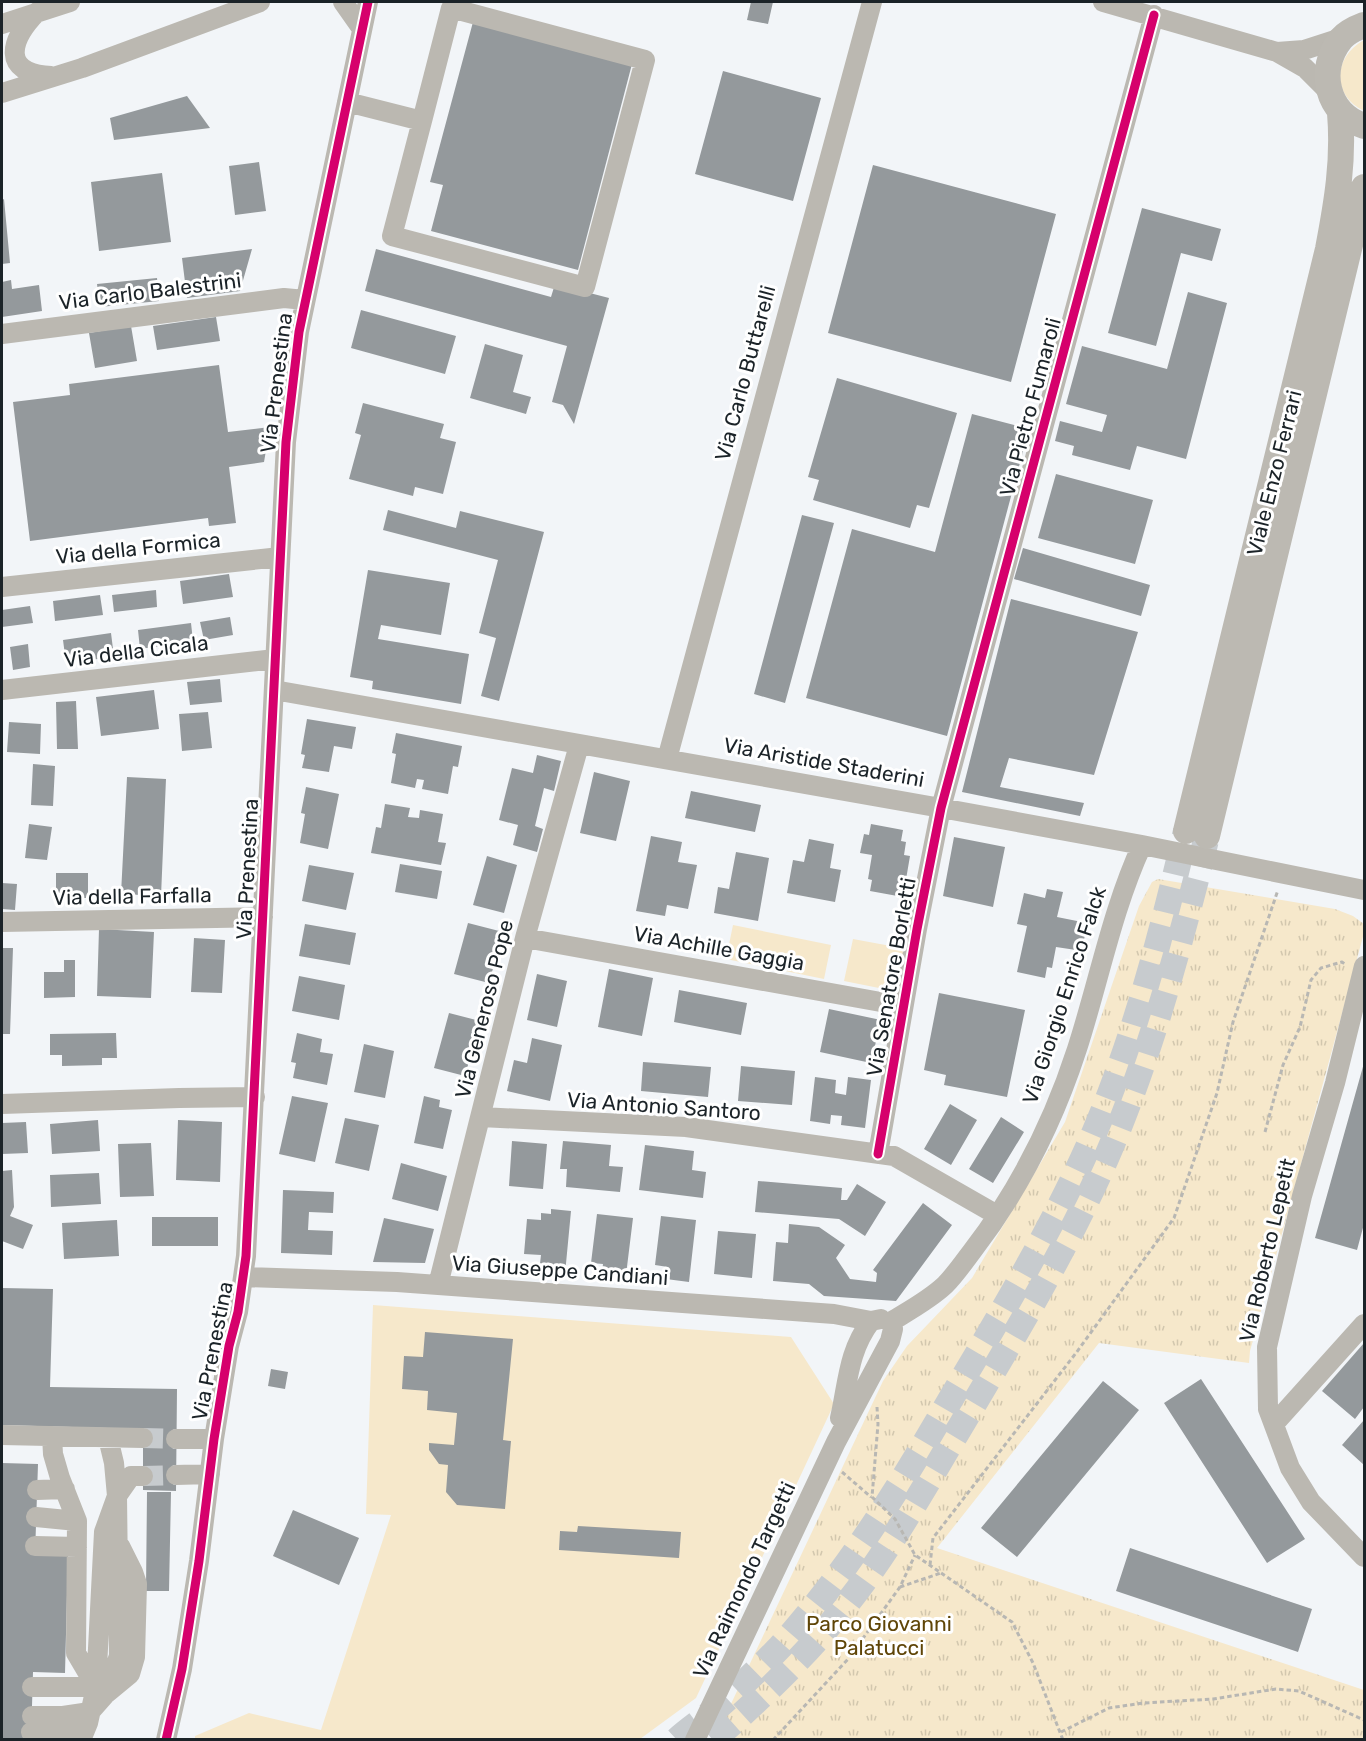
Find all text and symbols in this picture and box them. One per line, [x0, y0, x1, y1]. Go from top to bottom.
street label: Via Carlo Balestrini [57, 267, 243, 315]
street label: Via Carlo Buttarelli [710, 282, 780, 464]
street label: Via Prenestina [255, 311, 297, 455]
street label: Via Pietro Fumaroli [994, 315, 1066, 499]
street label: Viale Enzo Ferrari [1241, 388, 1307, 558]
street label: Via della Formica [54, 527, 222, 569]
street label: Via della Cicala [62, 630, 210, 672]
street label: Via Aristide Staderini [722, 732, 926, 792]
street label: Via Prenestina [231, 798, 263, 940]
street label: Via Senatore Borletti [861, 875, 921, 1079]
street label: Via della Farfalla [52, 882, 212, 910]
street label: Via Giorgio Enrico Falck [1017, 883, 1111, 1107]
street label: Via Generoso Pope [450, 917, 518, 1101]
street label: Via Achille Gaggia [632, 921, 806, 975]
street label: Via Antonio Santoro [566, 1087, 762, 1125]
street label: Via Roberto Lepetit [1234, 1156, 1300, 1344]
street label: Via Giuseppe Candiani [451, 1250, 669, 1290]
street label: Via Prenestina [186, 1279, 238, 1423]
street label: Via Raimondo Targetti [687, 1478, 801, 1682]
park label: Parco Giovanni Palatucci [806, 1611, 952, 1660]

